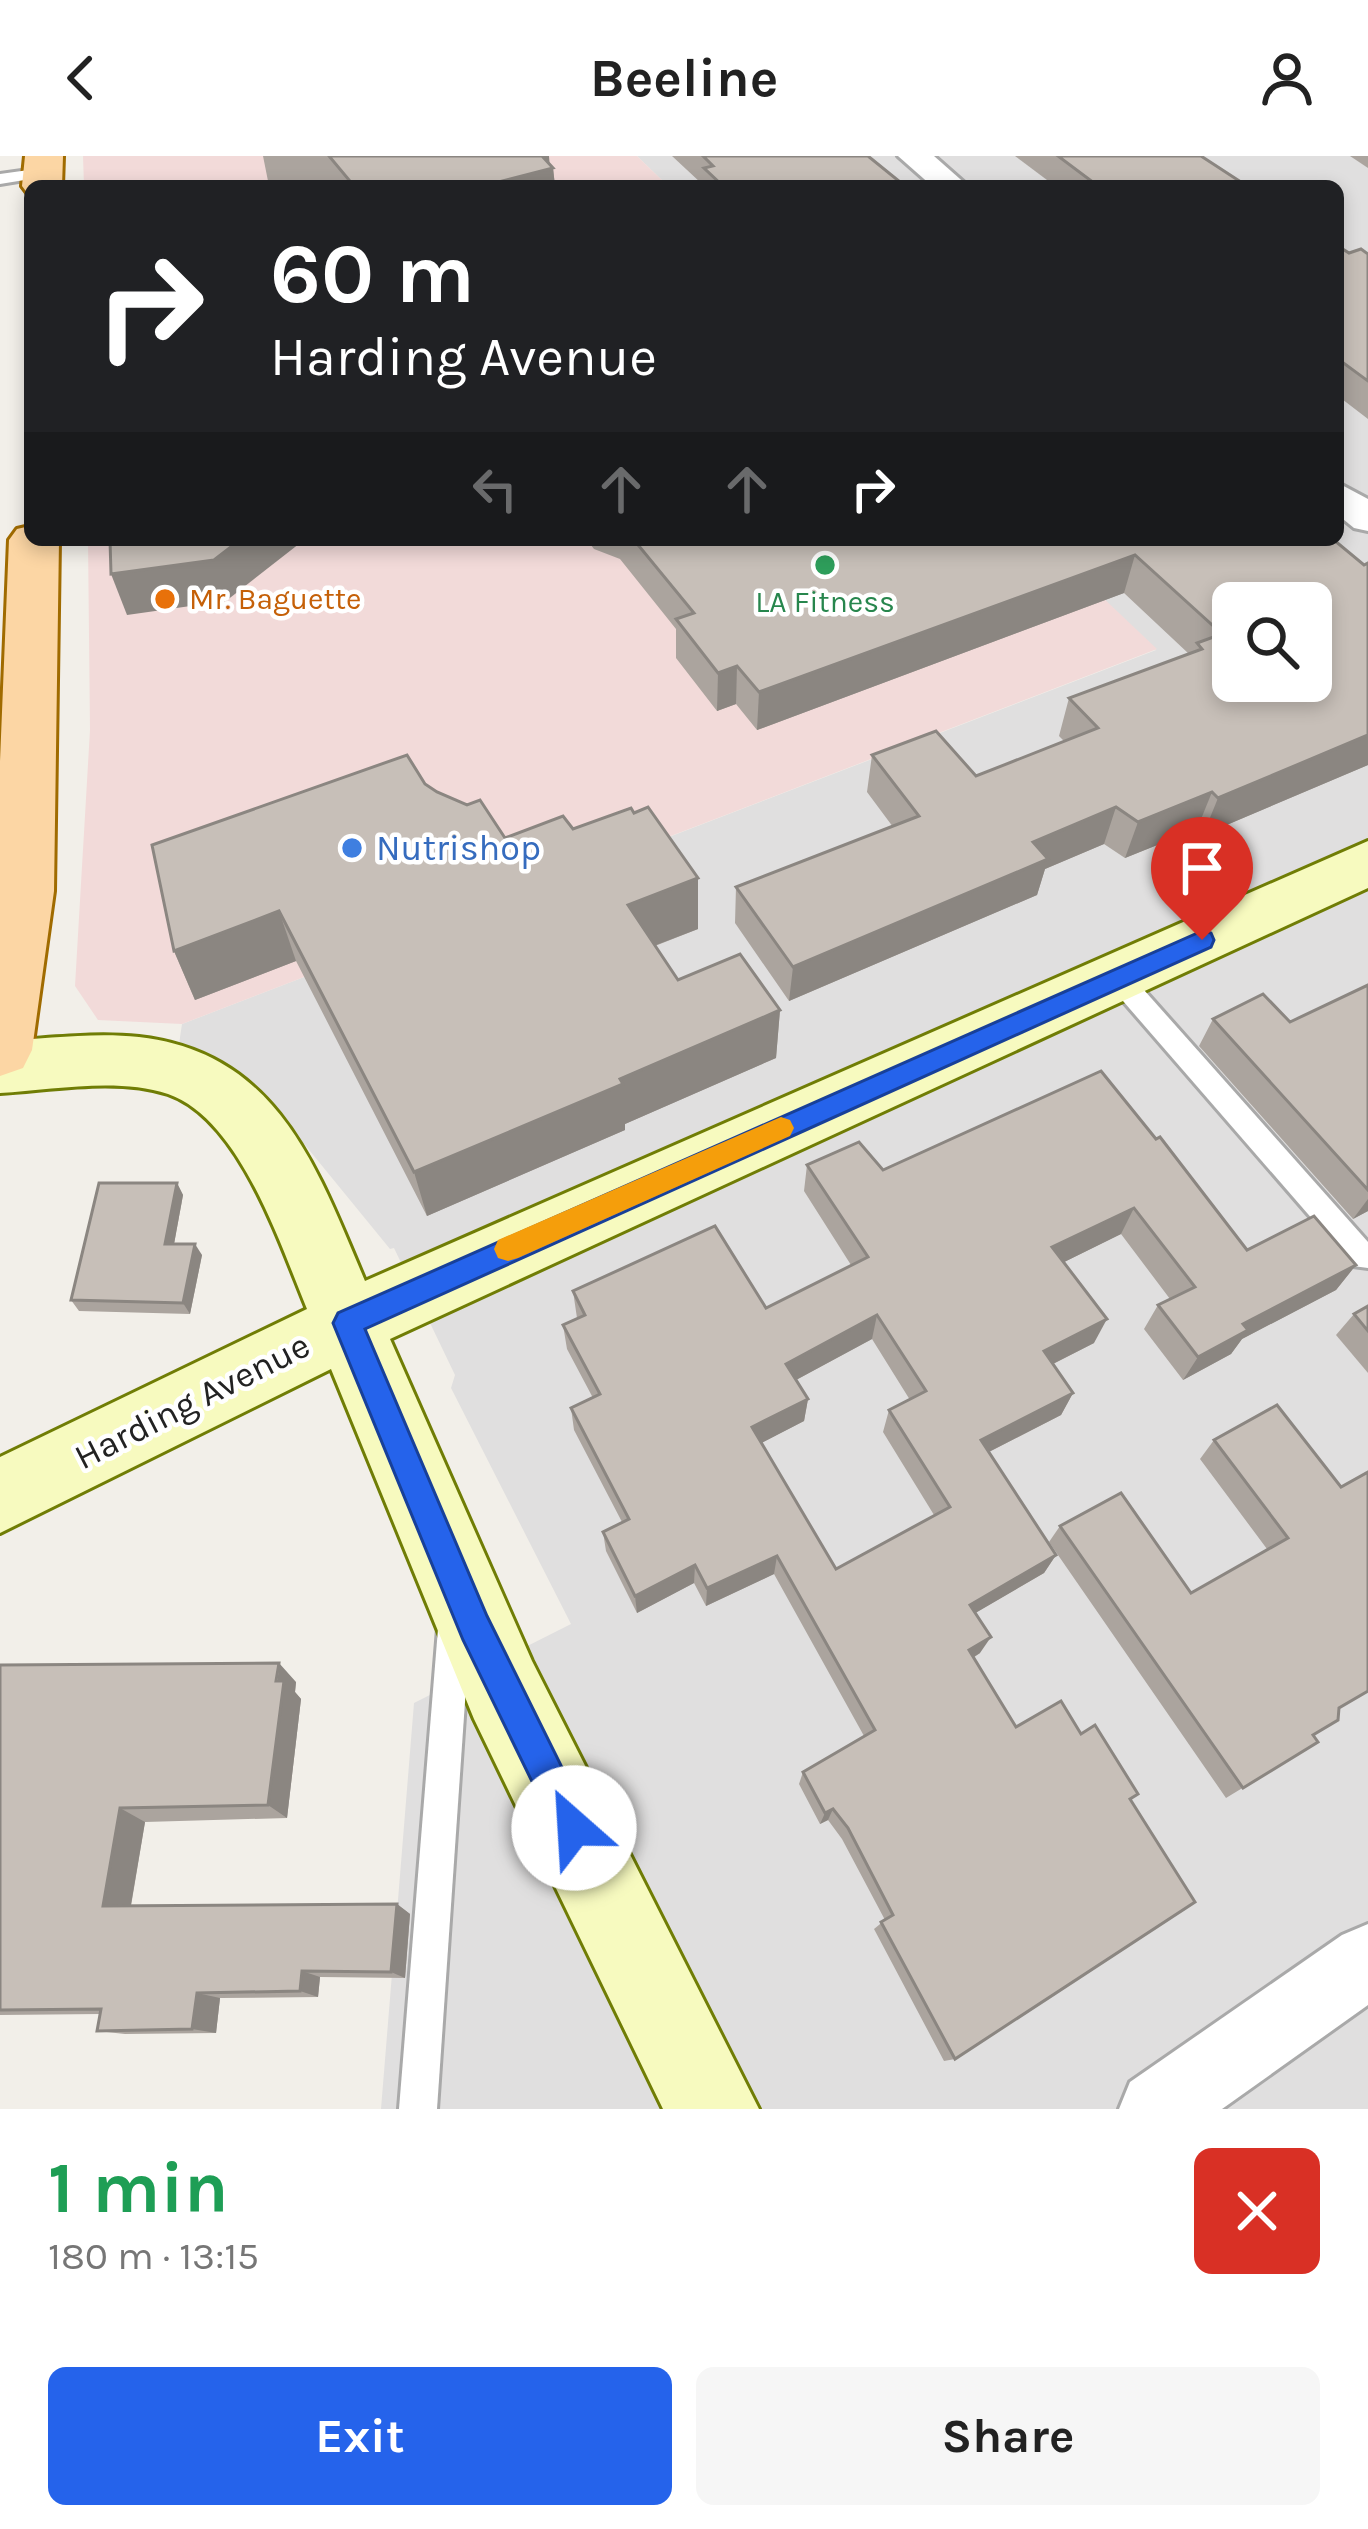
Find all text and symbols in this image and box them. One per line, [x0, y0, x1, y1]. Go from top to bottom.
icon: back [48, 45, 114, 111]
icon: person [1254, 45, 1320, 111]
text: Beeline [590, 46, 778, 110]
text: 60 m [270, 225, 475, 323]
icon: right [72, 228, 228, 384]
text: Harding Avenue [270, 325, 657, 389]
icon: left [462, 456, 528, 522]
icon: ahead [588, 456, 654, 522]
icon: ahead [714, 456, 780, 522]
icon: right [840, 456, 906, 522]
marker: LA Fitness [812, 552, 838, 578]
place label: Mr. Baguette [189, 581, 361, 617]
map controls [1212, 582, 1332, 702]
button: search [1212, 582, 1332, 702]
place label: LA Fitness [755, 584, 895, 620]
marker: Mr. Baguette [152, 586, 178, 612]
pin [1151, 817, 1253, 940]
place label: Nutrishop [376, 827, 541, 869]
marker: Nutrishop [339, 835, 365, 861]
icon: arrive [1169, 835, 1235, 901]
street label: Harding Avenue [68, 1324, 316, 1478]
position arrow [511, 1765, 637, 1891]
text: 1 min [48, 2146, 229, 2230]
button: close [1194, 2148, 1320, 2274]
text: 180 m · 13:15 [48, 2233, 259, 2279]
button: Exit [48, 2367, 672, 2505]
button: Share [696, 2367, 1320, 2505]

